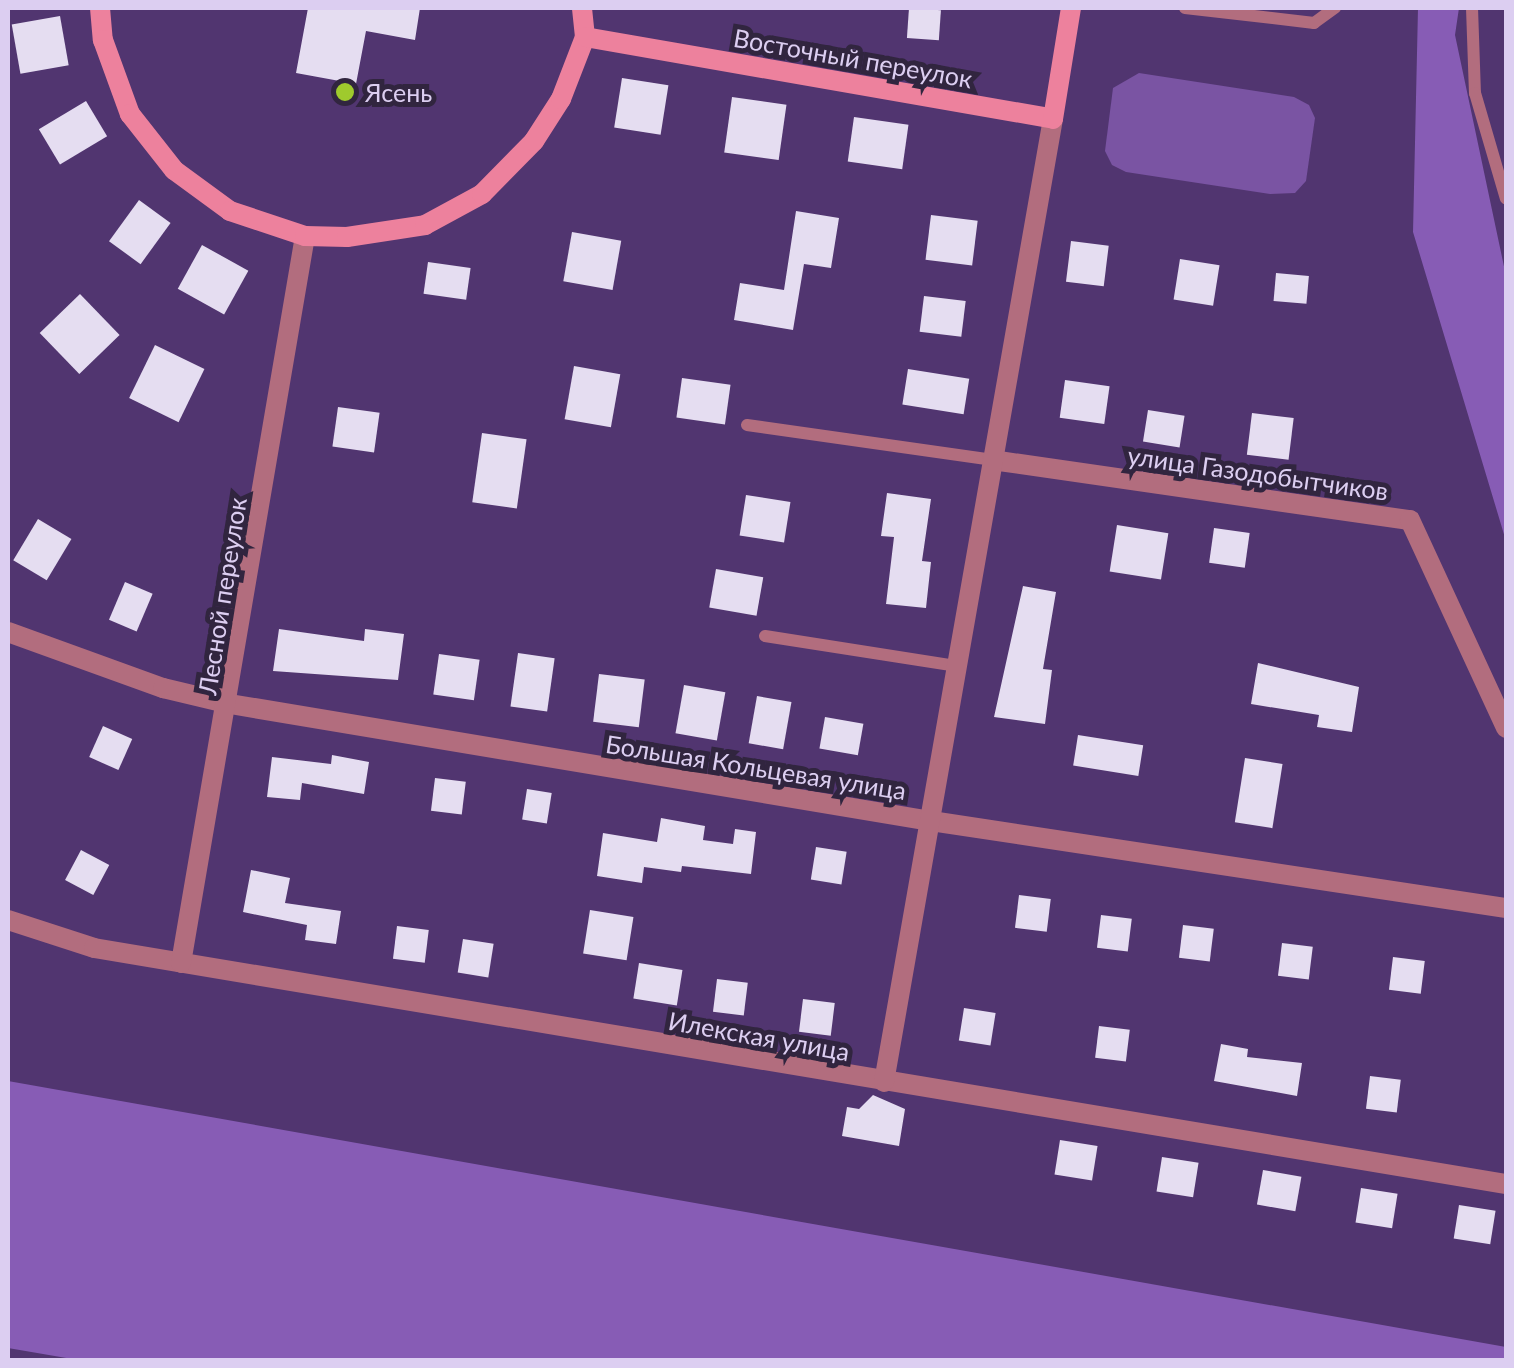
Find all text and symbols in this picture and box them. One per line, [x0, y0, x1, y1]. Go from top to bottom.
street label: Восточный переулок [731, 22, 975, 94]
place label: Ясень [365, 77, 432, 107]
marker: Ясень [334, 81, 356, 103]
street label: улица Газодобытчиков [1126, 440, 1390, 506]
street label: Лесной переулок [192, 495, 252, 697]
street label: Большая Кольцевая улица [604, 728, 908, 806]
street label: Илекская улица [666, 1005, 852, 1067]

